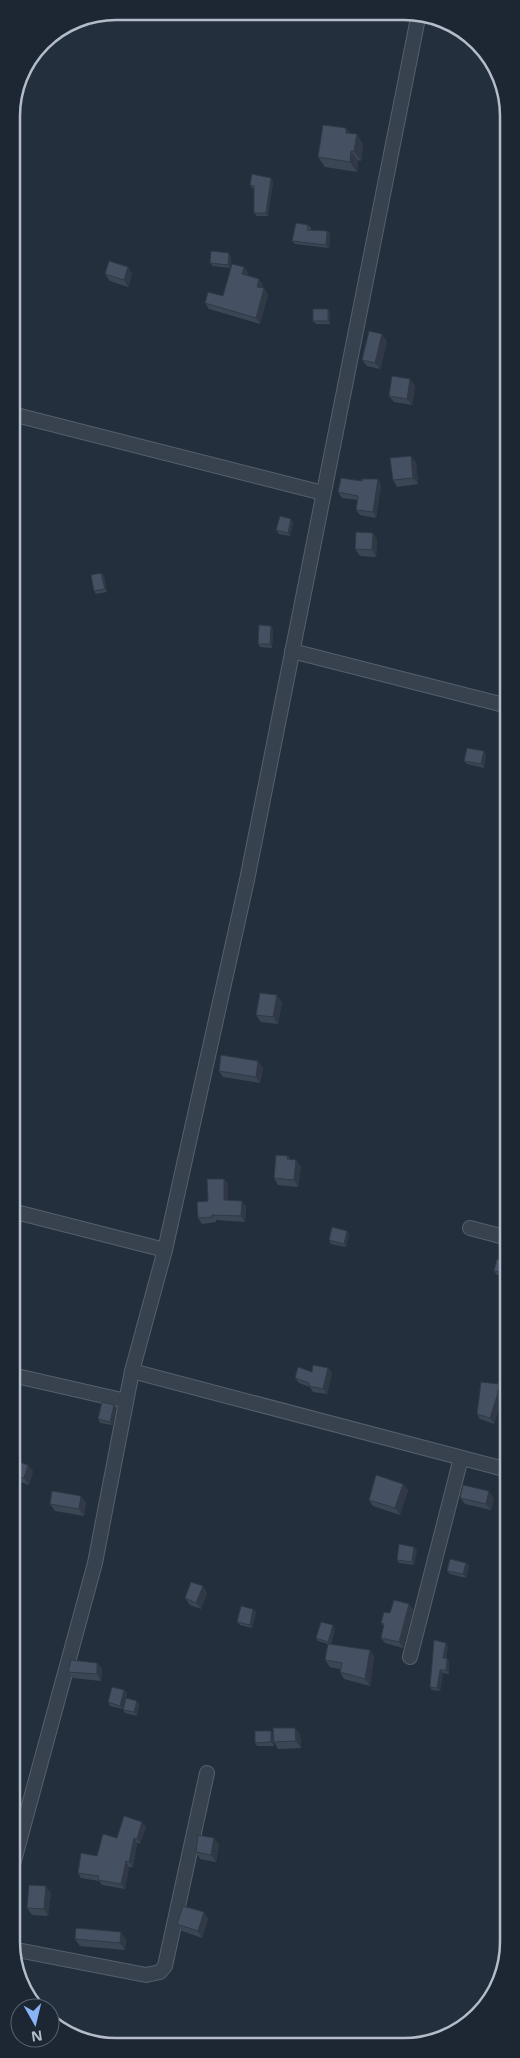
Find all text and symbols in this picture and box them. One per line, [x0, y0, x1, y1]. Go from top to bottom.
north arrow [10, 1998, 60, 2048]
text: N [30, 2026, 44, 2047]

